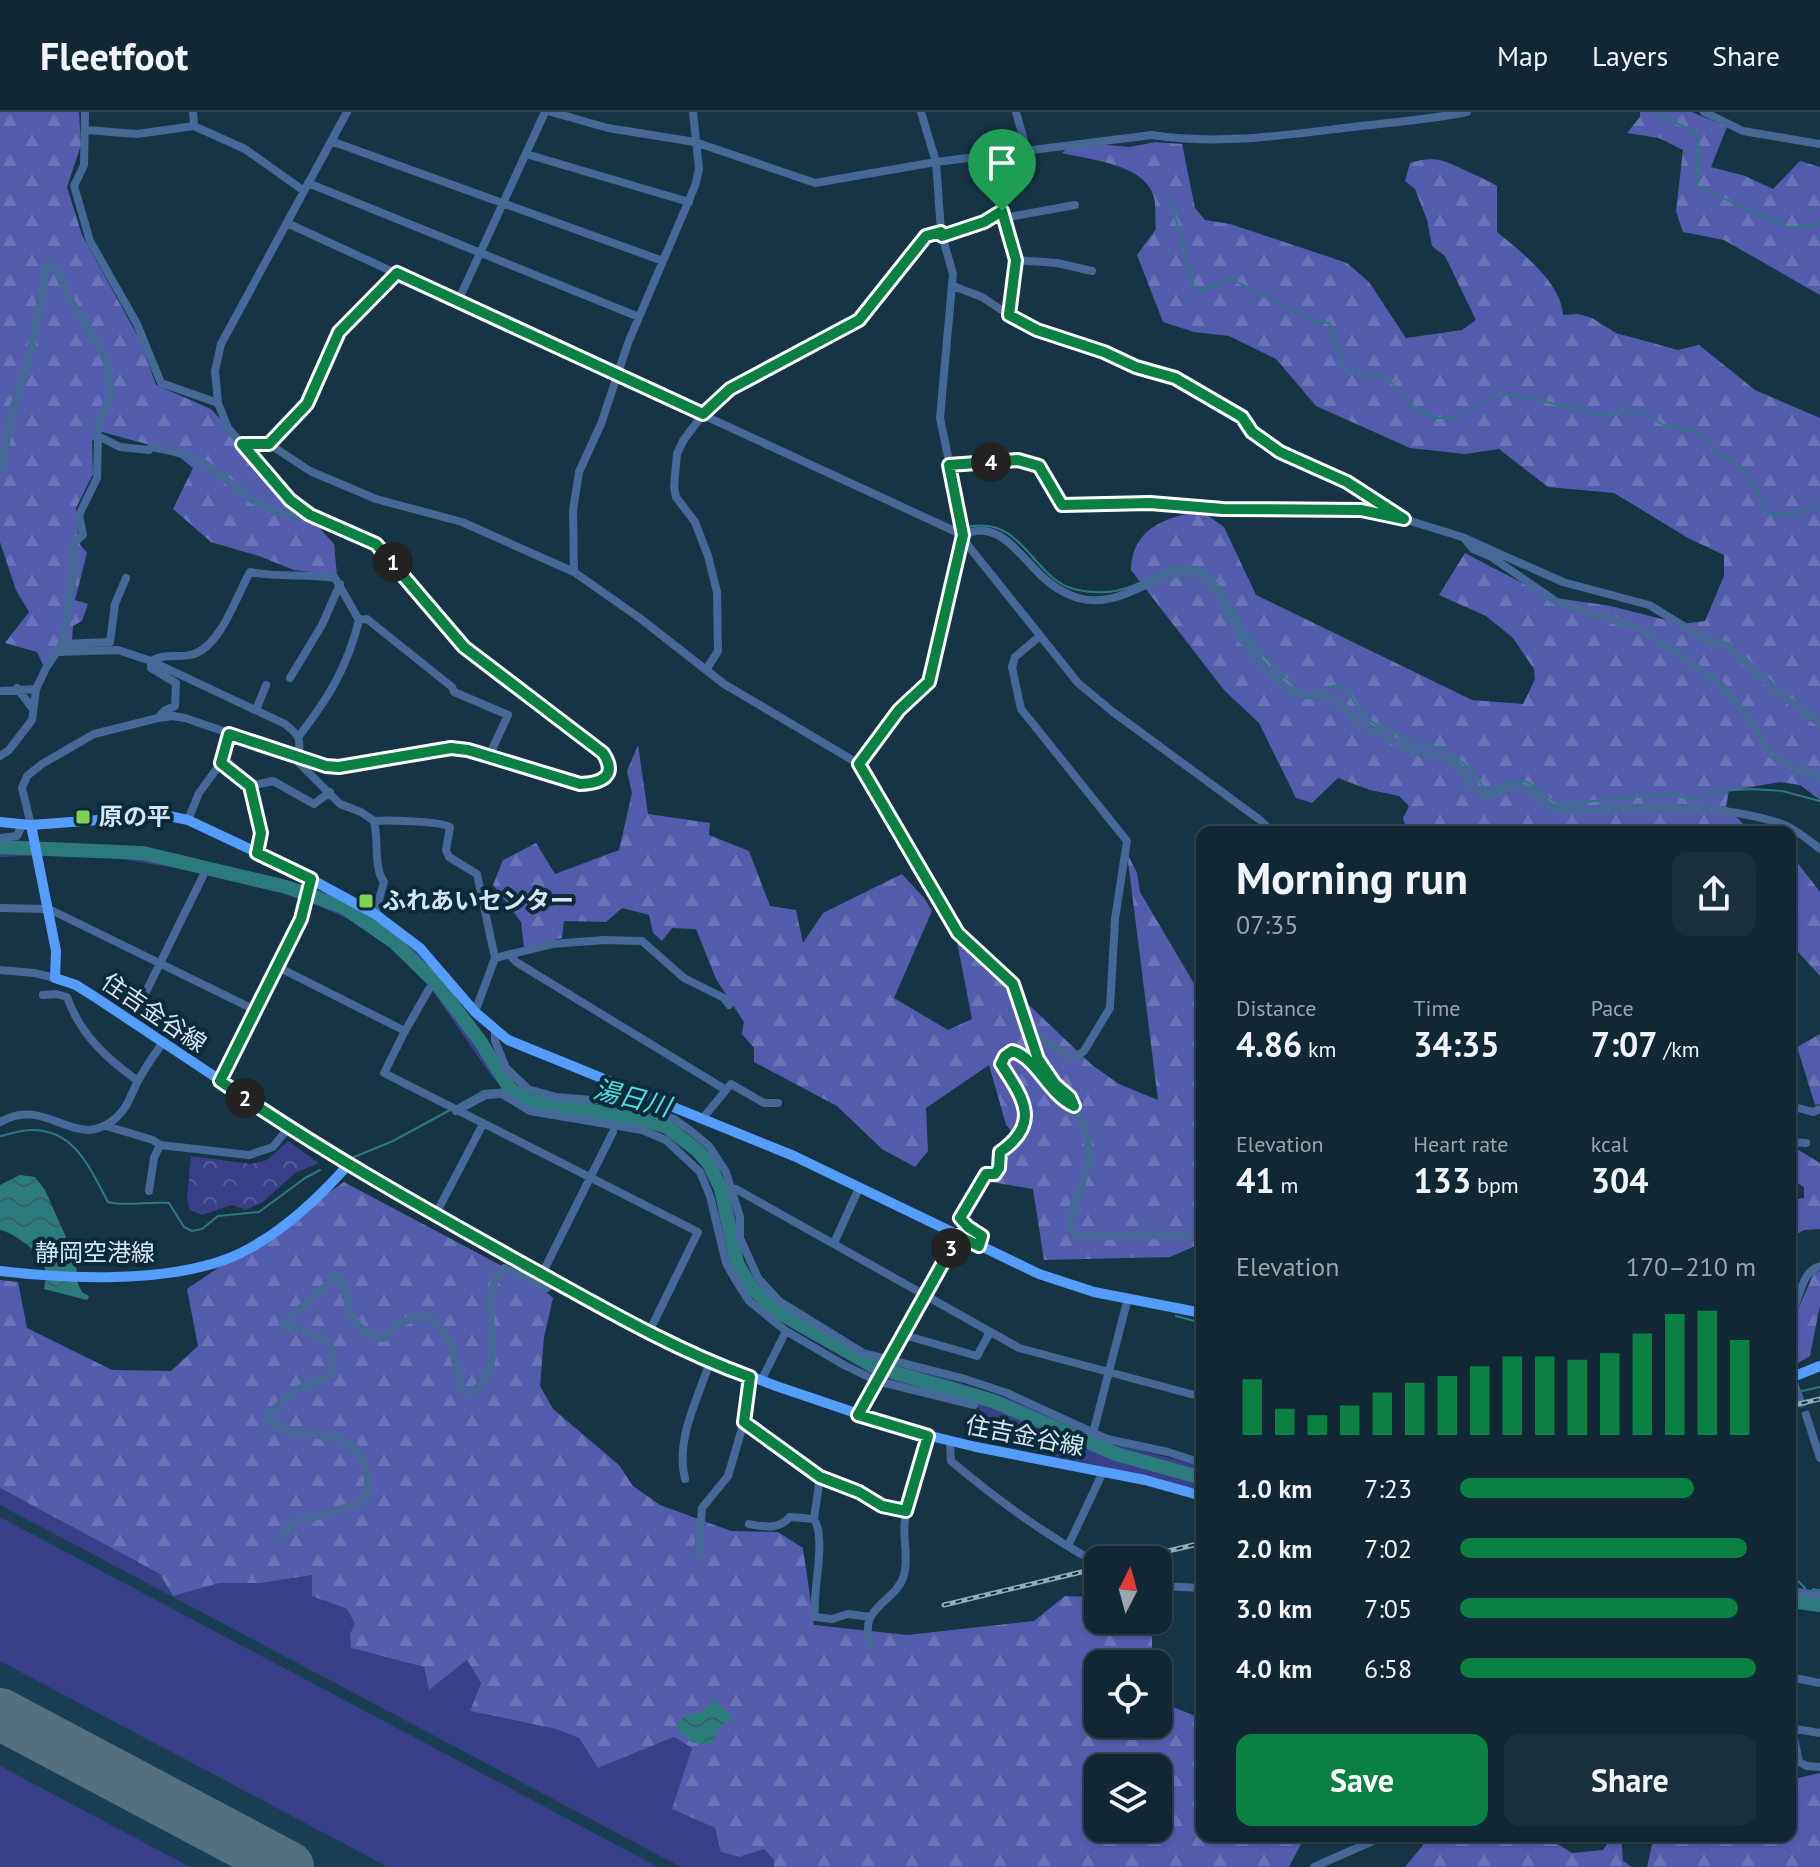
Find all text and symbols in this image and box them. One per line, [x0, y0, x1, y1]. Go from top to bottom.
text: Fleetfoot [40, 31, 188, 80]
text: Map [1497, 37, 1548, 74]
text: Layers [1592, 37, 1668, 74]
text: Share [1712, 37, 1780, 74]
pin [968, 129, 1036, 211]
icon: arrive [980, 141, 1024, 185]
pin: 4 [971, 442, 1011, 482]
text: 4 [985, 448, 997, 476]
pin: 1 [373, 542, 413, 582]
text: 1 [387, 548, 399, 576]
place label: 原の平 [99, 801, 171, 832]
marker: 原の平 [74, 808, 92, 826]
text: Morning run [1236, 849, 1468, 906]
button: share [1672, 852, 1756, 936]
place label: ふれあいセンター [382, 885, 574, 916]
marker: ふれあいセンター [357, 892, 375, 910]
text: 07:35 [1236, 908, 1298, 941]
street label: 住吉金谷線 [96, 966, 213, 1059]
text: Distance [1236, 994, 1317, 1022]
text: Time [1413, 994, 1460, 1022]
text: Pace [1591, 994, 1634, 1022]
text: 4.86 [1236, 1022, 1302, 1066]
text: 34:35 [1413, 1022, 1500, 1066]
text: 7:07 [1591, 1022, 1658, 1066]
text: km [1302, 1035, 1336, 1063]
text: /km [1658, 1035, 1700, 1063]
water label: 湯日川 [590, 1072, 677, 1124]
pin: 2 [225, 1078, 265, 1118]
text: 2 [239, 1084, 251, 1112]
text: Elevation [1236, 1130, 1324, 1158]
text: Heart rate [1413, 1130, 1508, 1158]
text: kcal [1591, 1130, 1628, 1158]
text: 41 [1236, 1158, 1275, 1202]
text: 133 [1413, 1158, 1471, 1202]
text: 304 [1591, 1158, 1649, 1202]
text: m [1275, 1171, 1298, 1199]
text: bpm [1471, 1171, 1519, 1199]
pin: 3 [931, 1228, 971, 1268]
text: 3 [945, 1234, 957, 1262]
street label: 静岡空港線 [35, 1237, 155, 1268]
text: Elevation [1236, 1250, 1340, 1283]
text: 170–210 m [1626, 1250, 1756, 1283]
street label: 住吉金谷線 [963, 1409, 1087, 1462]
text: 1.0 km [1236, 1472, 1312, 1505]
text: 7:23 [1364, 1472, 1412, 1505]
text: 2.0 km [1236, 1532, 1312, 1565]
text: 7:02 [1364, 1532, 1412, 1565]
north arrow [1084, 1546, 1172, 1634]
map controls [1084, 1546, 1172, 1842]
text: 3.0 km [1236, 1592, 1312, 1625]
text: 7:05 [1364, 1592, 1412, 1625]
button: locate [1084, 1650, 1172, 1738]
text: 4.0 km [1236, 1652, 1312, 1685]
text: 6:58 [1364, 1652, 1412, 1685]
button: Save [1236, 1734, 1488, 1826]
button: Share [1504, 1734, 1756, 1826]
button: layers [1084, 1754, 1172, 1842]

